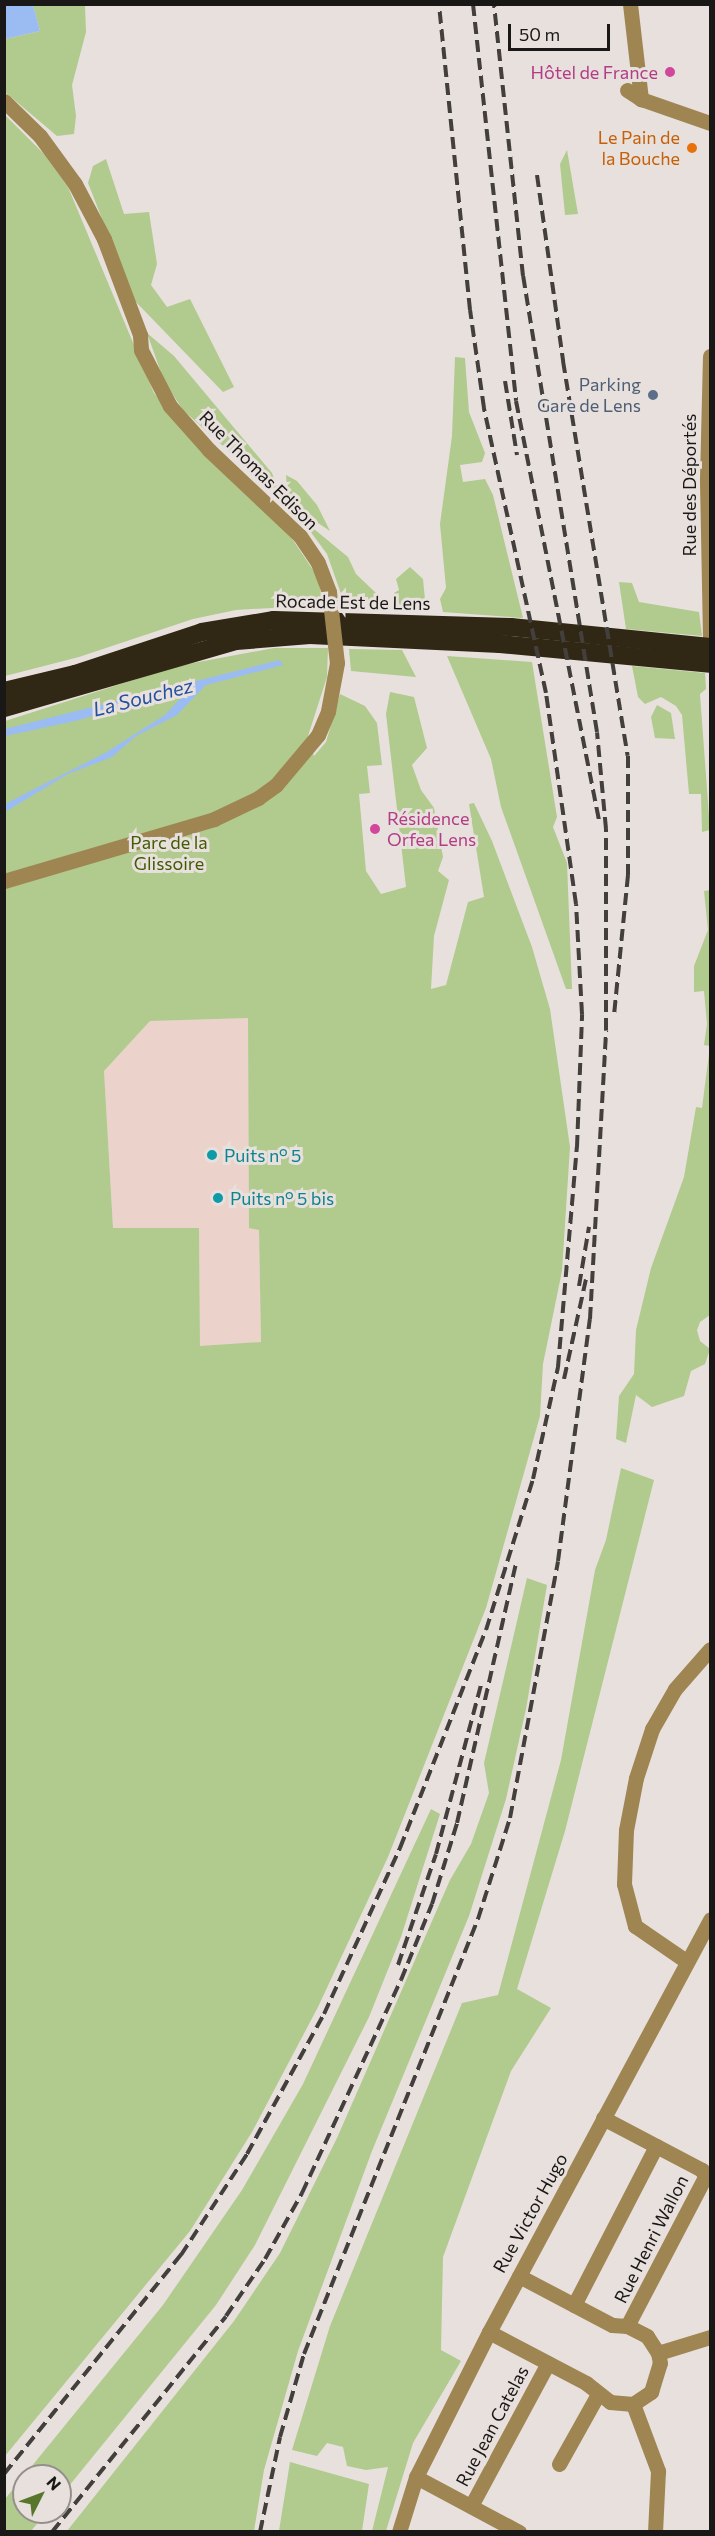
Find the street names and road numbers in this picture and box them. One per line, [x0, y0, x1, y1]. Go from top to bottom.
street label: Rue Thomas Edison [195, 406, 323, 534]
street label: Rue des Déportés [678, 414, 700, 556]
street label: Rocade Est de Lens [275, 590, 431, 614]
street label: Rue Victor Hugo [488, 2149, 572, 2277]
street label: Rue Henri Wallon [609, 2171, 693, 2307]
street label: Rue Jean Catelas [451, 2362, 533, 2490]

